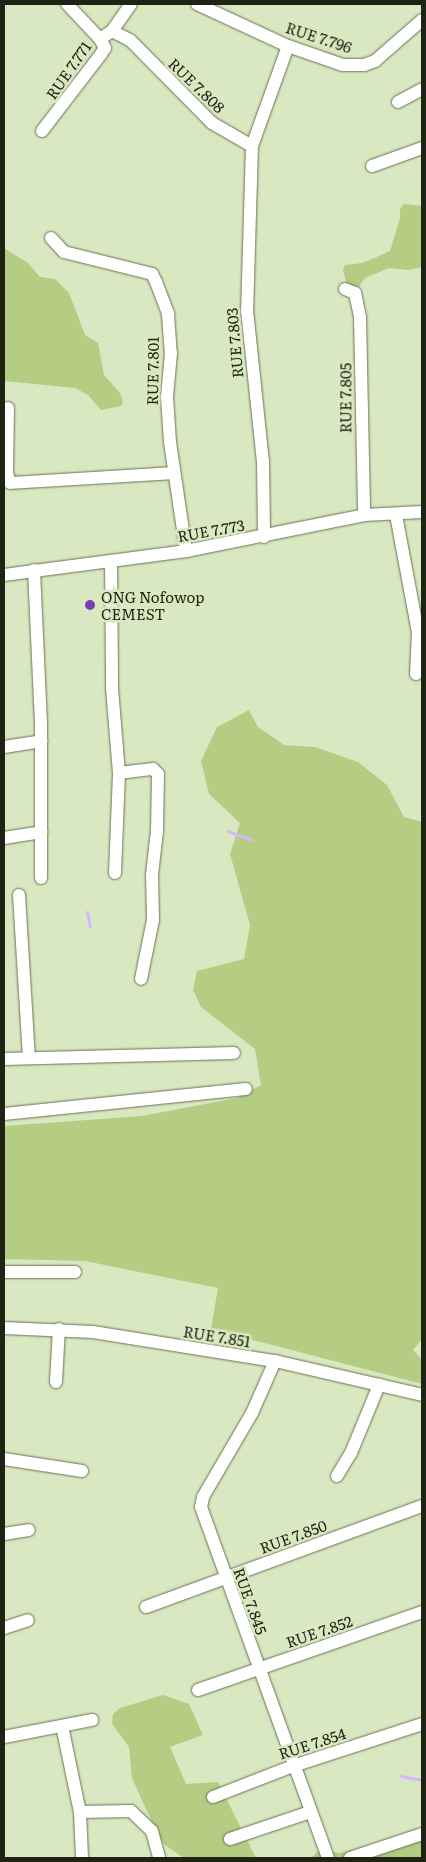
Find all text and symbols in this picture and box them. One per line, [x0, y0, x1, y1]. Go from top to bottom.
street label: RUE 7.796 [284, 18, 354, 56]
street label: RUE 7.771 [42, 38, 94, 102]
street label: RUE 7.808 [165, 54, 229, 116]
street label: RUE 7.803 [222, 307, 246, 379]
street label: RUE 7.801 [142, 336, 162, 406]
street label: RUE 7.805 [336, 363, 354, 433]
street label: RUE 7.773 [176, 515, 246, 545]
place label: ONG Nofowop CEMEST [101, 587, 204, 622]
marker: ONG Nofowop CEMEST [83, 598, 97, 612]
street label: RUE 7.851 [182, 1322, 252, 1350]
street label: RUE 7.850 [257, 1516, 329, 1556]
street label: RUE 7.845 [231, 1565, 271, 1637]
street label: RUE 7.852 [283, 1611, 355, 1651]
street label: RUE 7.854 [276, 1724, 348, 1762]

